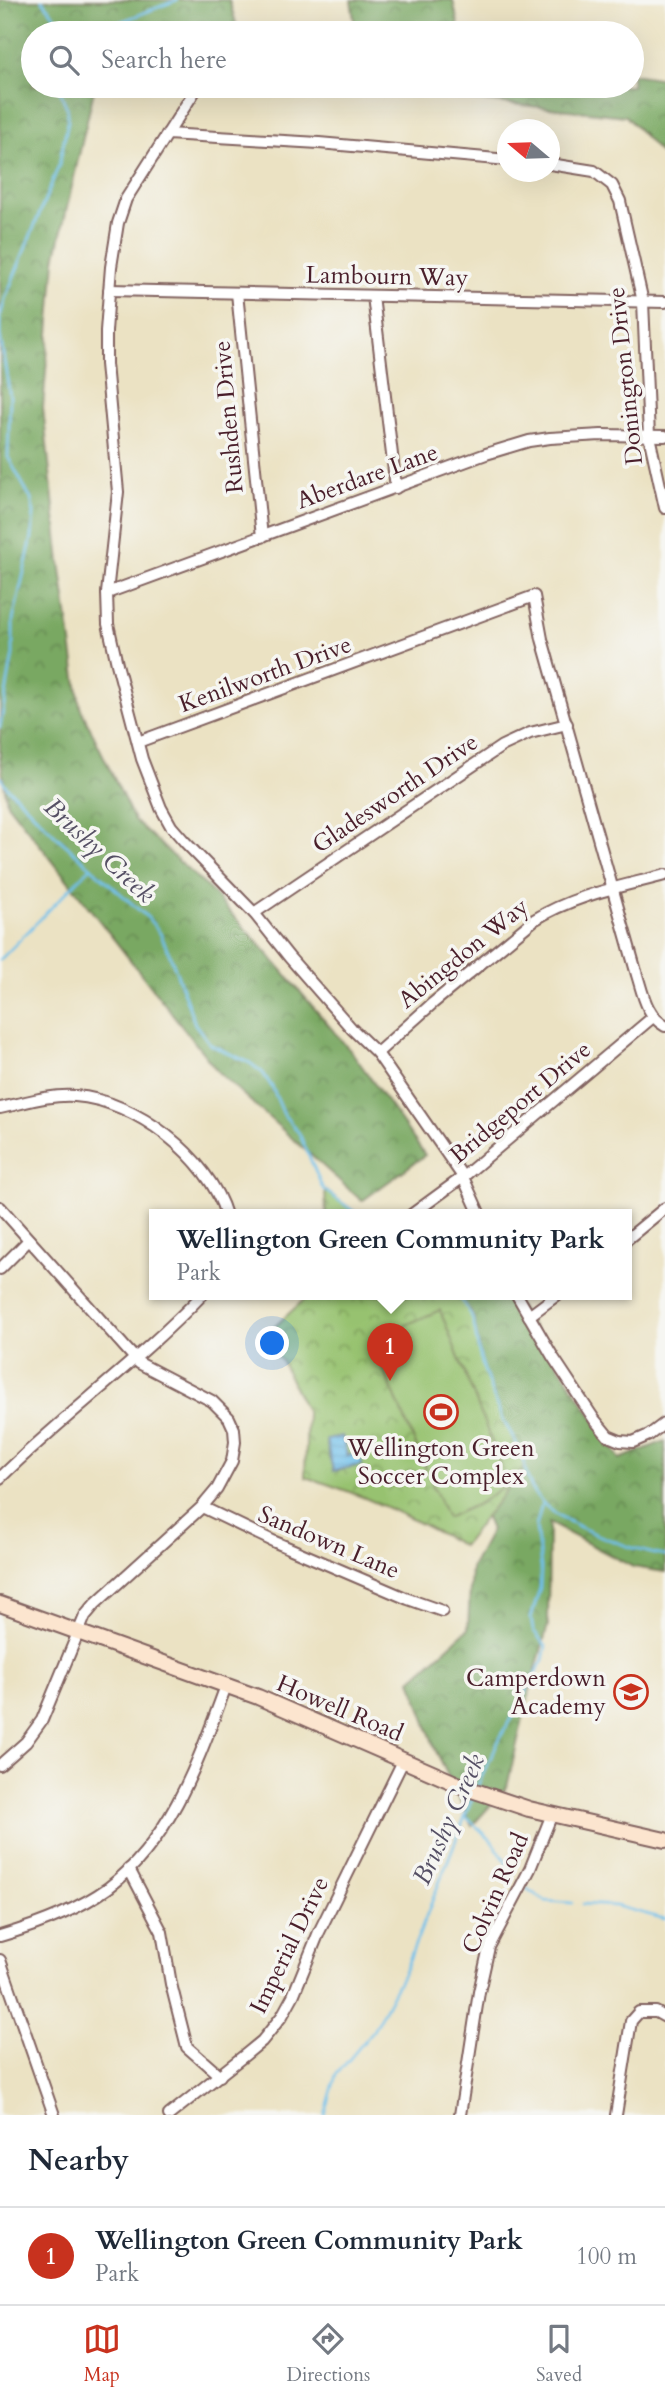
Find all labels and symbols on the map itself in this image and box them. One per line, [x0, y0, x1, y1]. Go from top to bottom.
north arrow [497, 119, 560, 182]
street label: Lambourn Way [305, 259, 469, 294]
street label: Donington Drive [600, 285, 651, 467]
street label: Rushden Drive [205, 339, 252, 495]
street label: Aberdare Lane [292, 436, 442, 517]
street label: Kenilworth Drive [174, 628, 356, 721]
street label: Gladesworth Drive [306, 726, 485, 861]
water label: Brushy Creek [37, 790, 163, 911]
street label: Abingdon Way [391, 890, 536, 1016]
street label: Bridgeport Drive [442, 1033, 598, 1171]
pin: 1 [367, 1323, 413, 1381]
your location [255, 1326, 289, 1360]
sports icon: Wellington Green Soccer Complex [422, 1393, 460, 1431]
place label: Wellington Green Soccer Complex [346, 1432, 535, 1493]
street label: Sandown Lane [253, 1498, 405, 1587]
place label: Camperdown Academy [466, 1662, 606, 1723]
street label: Howell Road [271, 1667, 408, 1750]
school or university icon: Camperdown Academy [612, 1673, 650, 1711]
water label: Brushy Creek [404, 1748, 493, 1890]
street label: Colvin Road [454, 1827, 537, 1959]
street label: Imperial Drive [242, 1871, 337, 2019]

